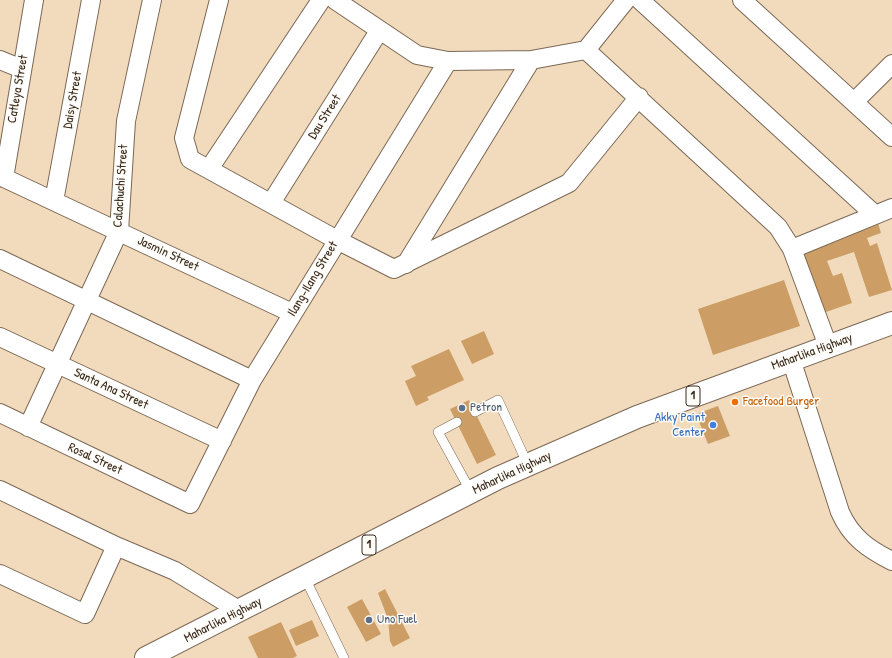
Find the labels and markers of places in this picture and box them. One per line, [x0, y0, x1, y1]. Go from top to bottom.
place label: Facefood Burger [743, 394, 819, 410]
marker: Facefood Burger [730, 397, 740, 407]
place label: Petron [470, 400, 502, 416]
marker: Petron [457, 403, 467, 413]
place label: Akky Paint Center [655, 410, 705, 441]
marker: Akky Paint Center [708, 420, 718, 430]
place label: Uno Fuel [377, 612, 417, 628]
marker: Uno Fuel [364, 615, 374, 625]

